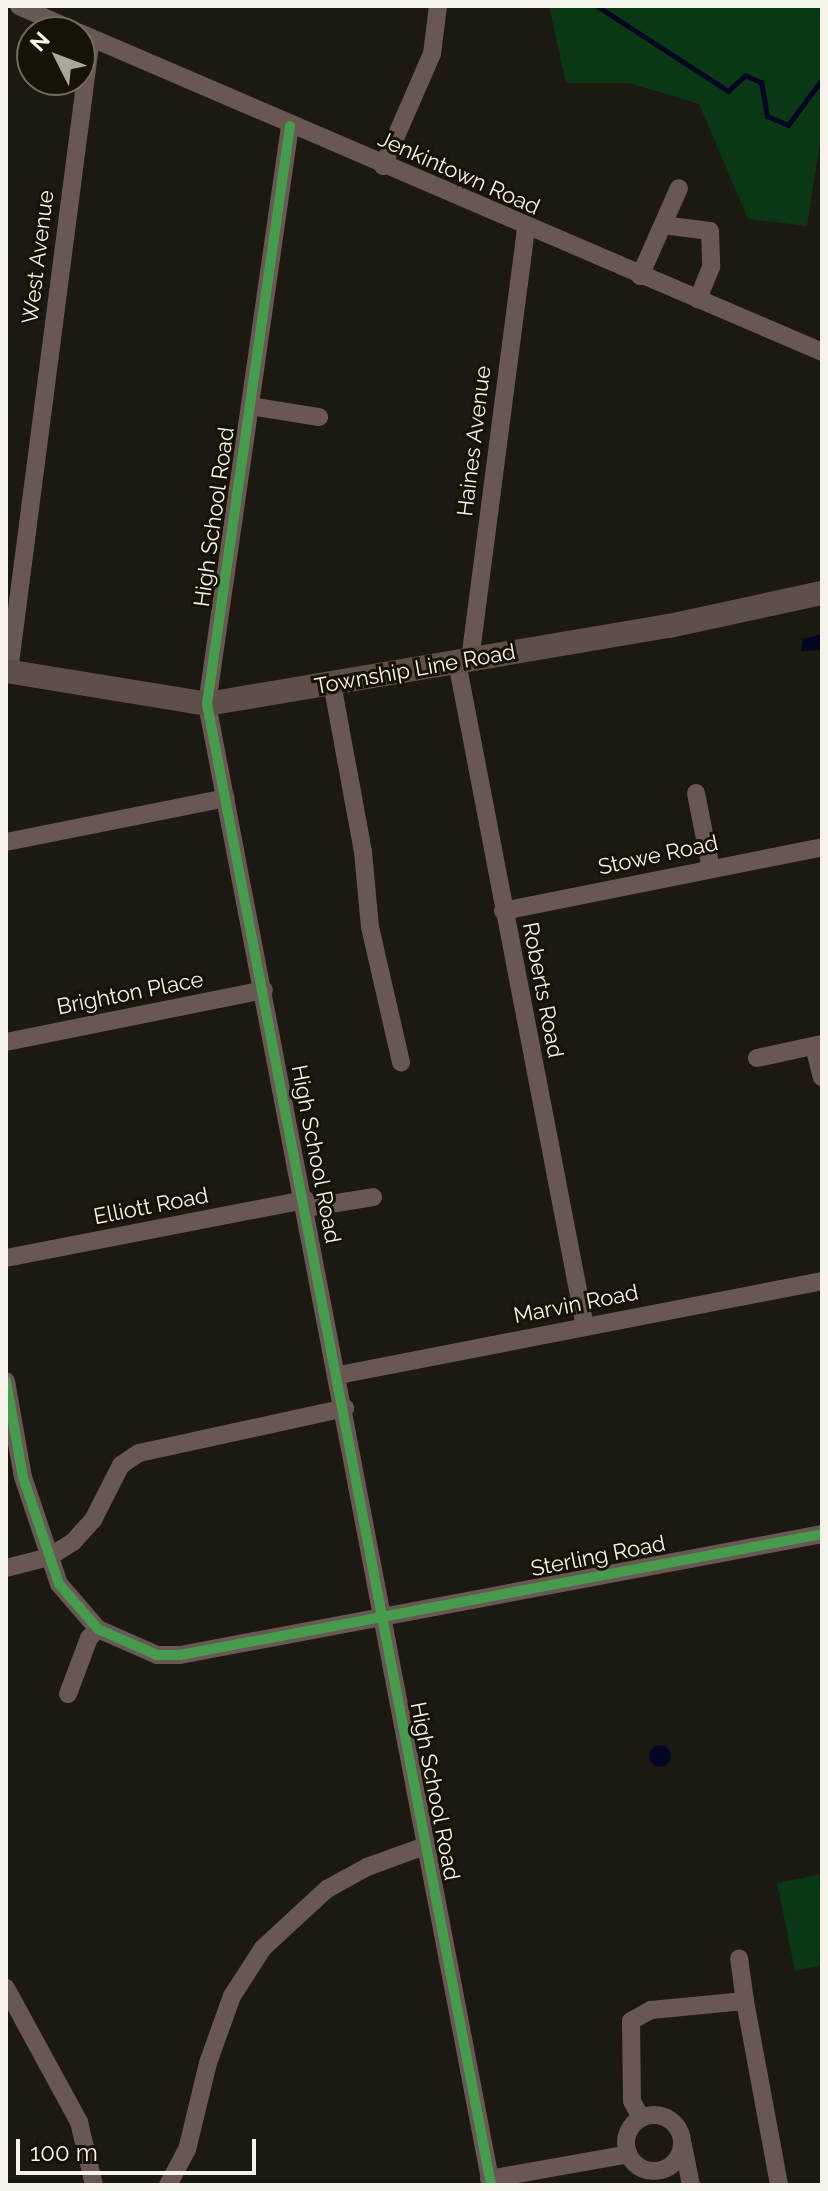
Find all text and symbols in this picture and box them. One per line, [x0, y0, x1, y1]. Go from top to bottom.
north arrow [16, 16, 96, 96]
text: N [24, 26, 55, 56]
street label: Jenkintown Road [374, 126, 544, 220]
street label: West Avenue [17, 188, 59, 326]
street label: Haines Avenue [452, 364, 496, 518]
street label: High School Road [188, 425, 240, 609]
street label: Township Line Road [312, 638, 518, 700]
street label: Stowe Road [596, 829, 720, 881]
street label: Roberts Road [517, 920, 569, 1060]
street label: Brighton Place [54, 966, 206, 1020]
street label: High School Road [286, 1062, 346, 1246]
street label: Elliott Road [91, 1182, 211, 1230]
street label: Marvin Road [511, 1279, 641, 1329]
street label: Sterling Road [528, 1530, 668, 1582]
street label: High School Road [405, 1699, 465, 1883]
scale bar [20, 2123, 260, 2173]
text: 100 m [30, 2138, 98, 2167]

